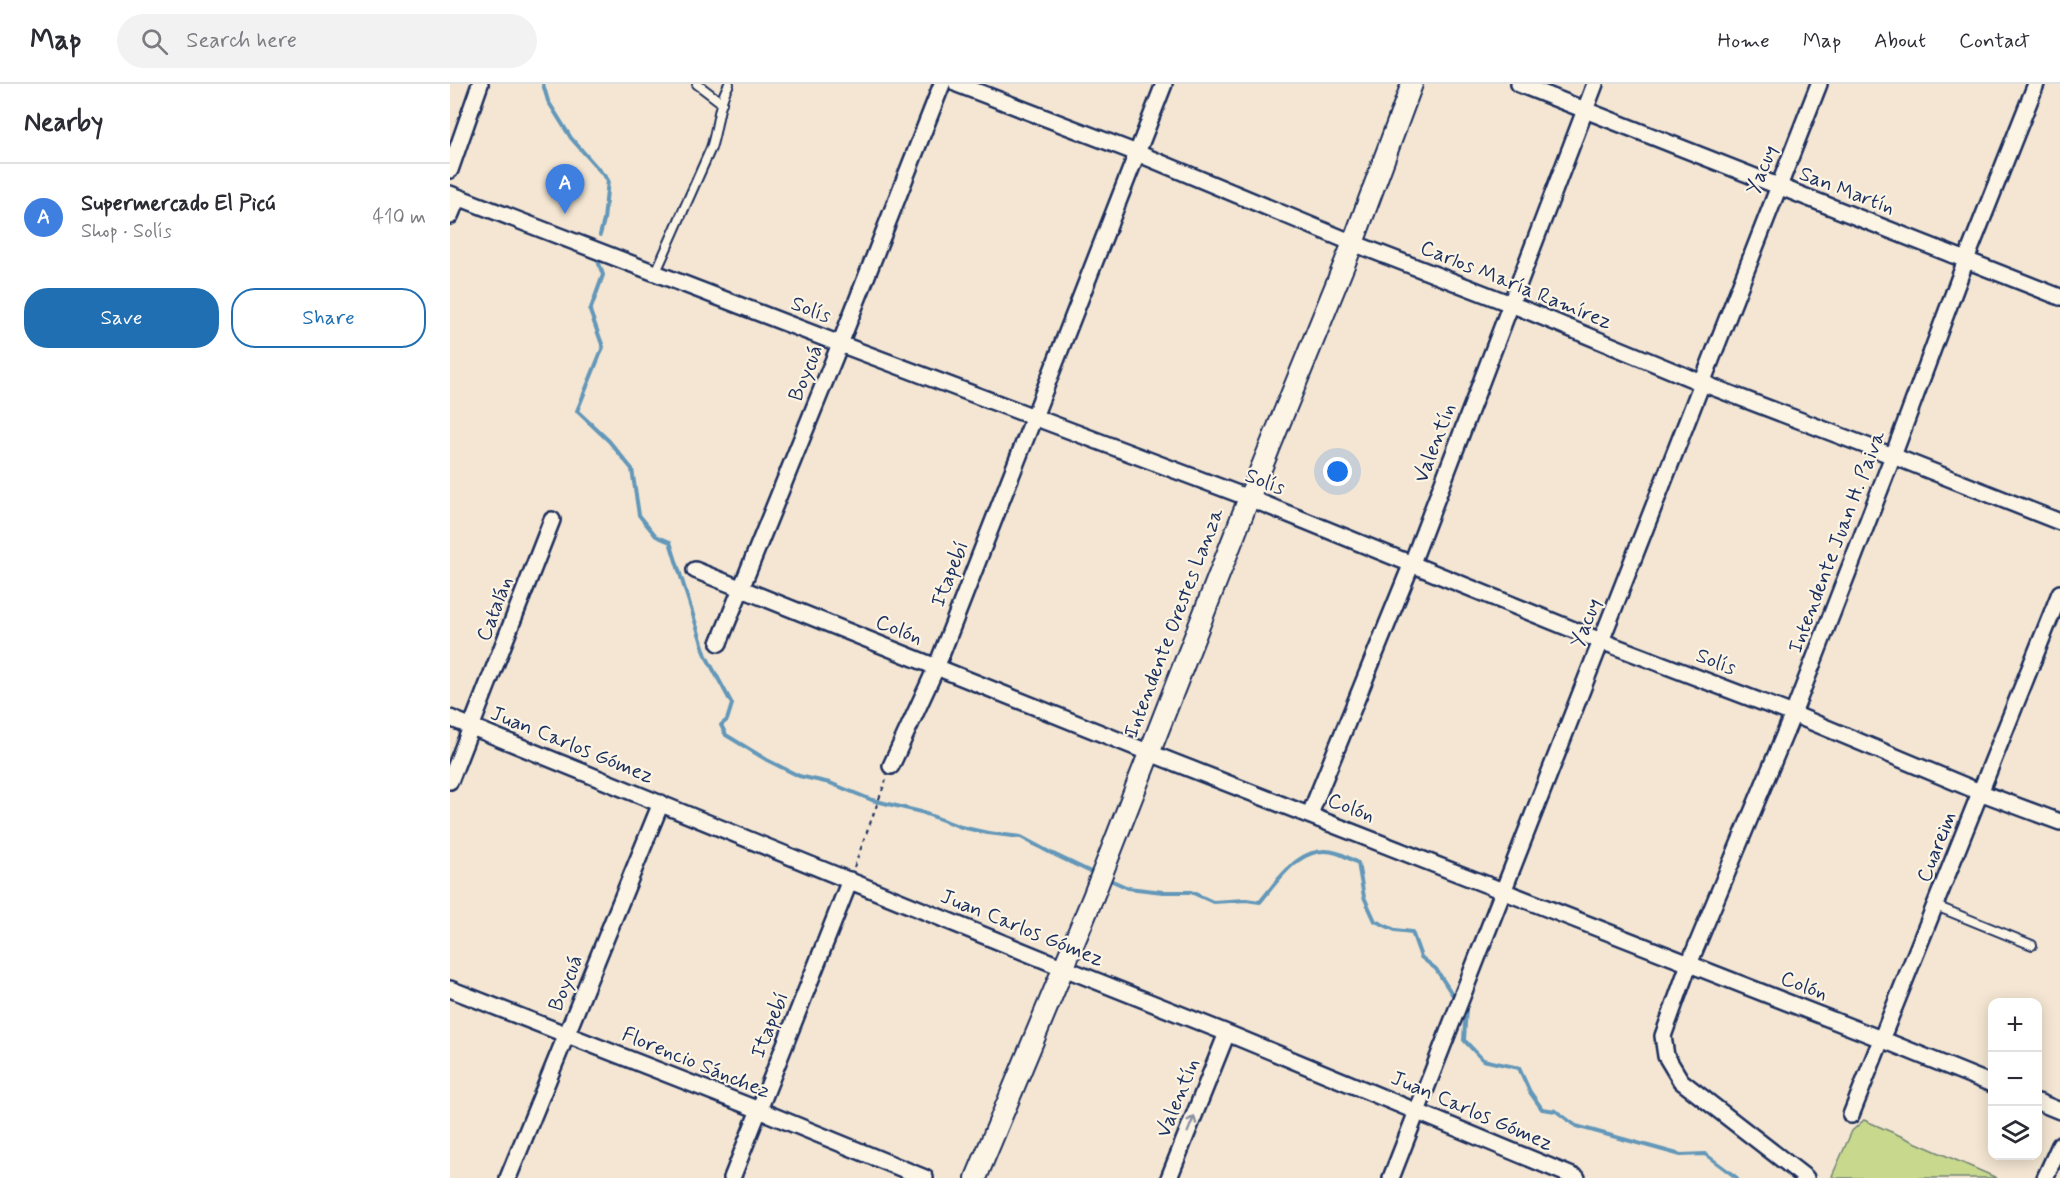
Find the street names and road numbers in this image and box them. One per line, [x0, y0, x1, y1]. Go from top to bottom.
street label: Yacuy [1739, 141, 1785, 199]
street label: San Martín [1795, 160, 1899, 222]
street label: Carlos María Ramírez [1416, 234, 1616, 336]
street label: Solís [787, 290, 835, 330]
street label: Boycuá [782, 341, 830, 405]
street label: Valentín [1407, 399, 1463, 487]
street label: Intendente Juan H. Paiva [1782, 426, 1893, 657]
street label: Solís [1241, 462, 1289, 502]
street label: Intendente Orestes Lanza [1117, 504, 1231, 742]
street label: Itapebí [924, 537, 976, 611]
street label: Catalán [470, 573, 520, 645]
street label: Yacuy [1564, 594, 1608, 652]
street label: Colón [871, 608, 927, 652]
street label: Solís [1692, 642, 1740, 682]
street label: Juan Carlos Gómez [486, 700, 658, 790]
street label: Colón [1323, 786, 1379, 830]
street label: Cuareim [1910, 807, 1964, 887]
street label: Juan Carlos Gómez [936, 883, 1108, 973]
street label: Boycuá [542, 951, 590, 1015]
street label: Colón [1776, 964, 1832, 1008]
street label: Itapebí [744, 988, 796, 1062]
street label: Florencio Sánchez [618, 1020, 774, 1106]
street label: Valentín [1149, 1054, 1207, 1142]
street label: Juan Carlos Gómez [1387, 1064, 1557, 1158]

